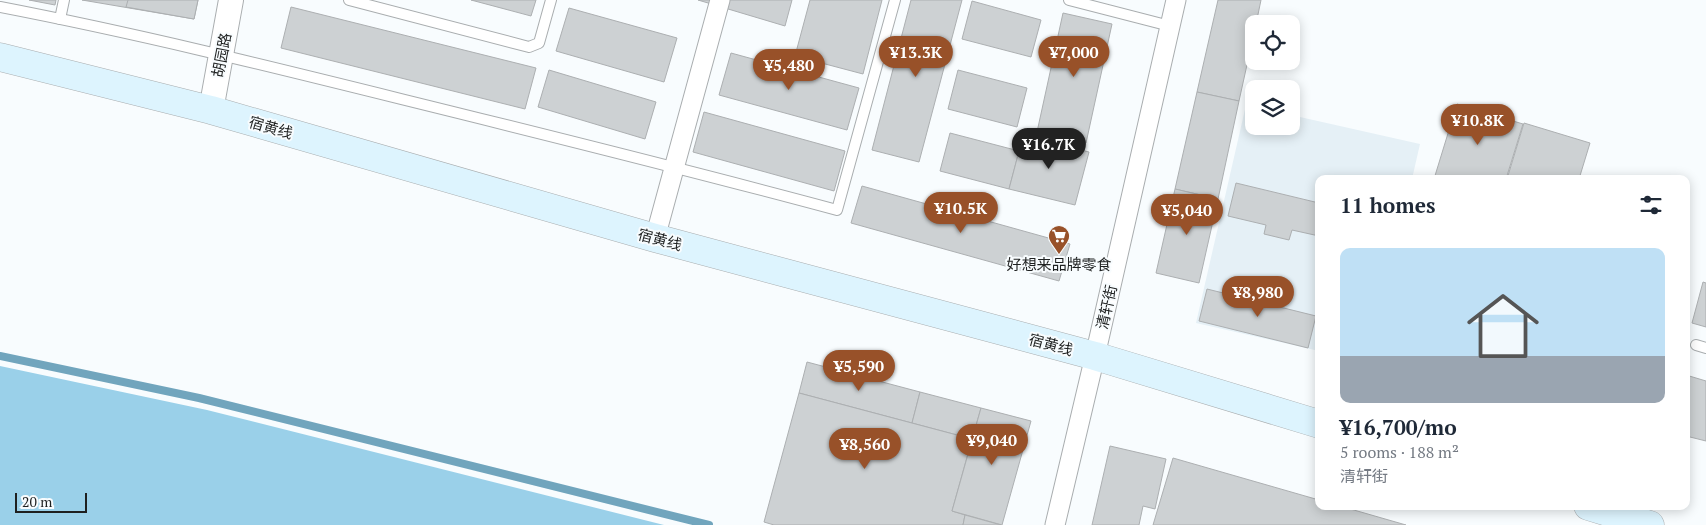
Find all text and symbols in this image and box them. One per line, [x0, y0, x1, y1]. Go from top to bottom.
map controls [1245, 15, 1300, 135]
button: locate [1245, 15, 1300, 70]
street label: 胡园路 [207, 31, 235, 79]
pin: ¥13.3K [875, 36, 957, 78]
pin: ¥7,000 [1033, 36, 1115, 78]
text: ¥13.3K [890, 41, 942, 63]
text: ¥7,000 [1049, 41, 1099, 63]
pin: ¥5,480 [748, 48, 830, 91]
text: ¥5,480 [764, 54, 814, 76]
button: layers [1245, 80, 1300, 135]
pin: ¥10.8K [1437, 104, 1519, 146]
text: ¥10.8K [1452, 109, 1504, 131]
street label: 宿黄线 [247, 111, 295, 143]
pin: ¥16.7K [1008, 128, 1090, 170]
text: ¥16.7K [1023, 133, 1075, 155]
text: 11 homes [1340, 191, 1436, 219]
icon: filters [1637, 191, 1665, 219]
pin: ¥10.5K [920, 192, 1002, 234]
pin: ¥5,040 [1146, 194, 1228, 236]
text: ¥10.5K [935, 197, 987, 219]
text: ¥5,040 [1162, 199, 1212, 221]
street label: 宿黄线 [636, 224, 684, 254]
supermarket icon: 好想来品牌零食 [1047, 224, 1071, 255]
place label: 好想来品牌零食 [1006, 254, 1112, 274]
pin: ¥8,980 [1217, 276, 1299, 318]
text: ¥8,980 [1233, 281, 1283, 303]
icon: home [1458, 281, 1548, 371]
street label: 清轩街 [1091, 283, 1121, 331]
street label: 宿黄线 [1027, 329, 1075, 359]
pin: ¥5,590 [818, 350, 900, 392]
text: ¥5,590 [834, 355, 884, 377]
text: ¥16,700/mo [1340, 413, 1457, 441]
pin: ¥9,040 [951, 424, 1033, 466]
pin: ¥8,560 [824, 428, 906, 470]
text: ¥9,040 [967, 429, 1017, 451]
text: ¥8,560 [840, 433, 890, 455]
text: 5 rooms · 188 m² [1340, 441, 1459, 463]
text: 清轩街 [1340, 465, 1388, 487]
scale bar [15, 490, 88, 513]
text: 20 m [22, 492, 52, 511]

